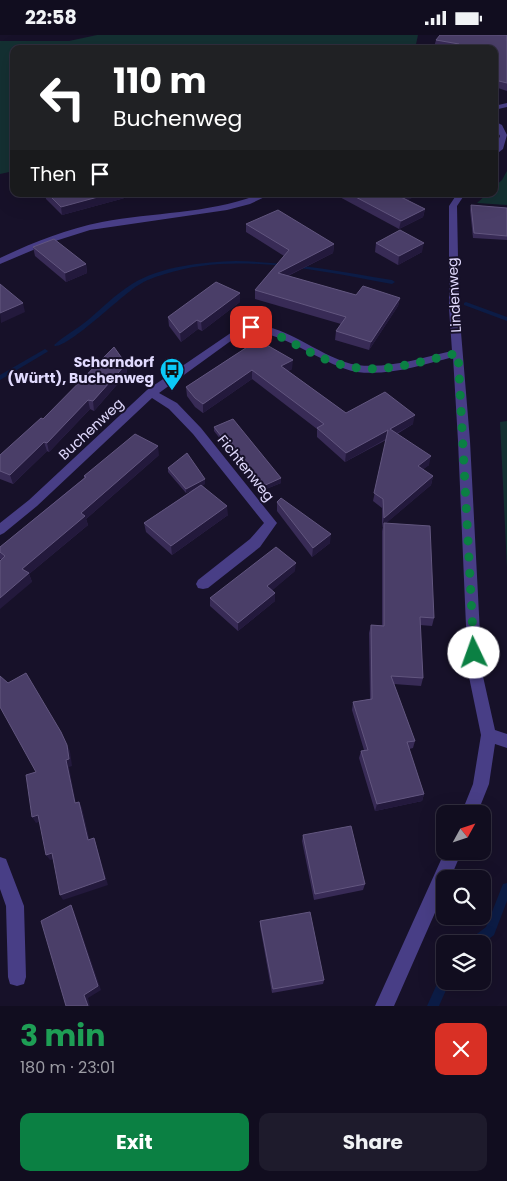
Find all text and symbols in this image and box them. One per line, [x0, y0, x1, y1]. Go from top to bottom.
text: 22:58 [25, 4, 77, 31]
text: 110 m [113, 56, 207, 105]
icon: left [30, 65, 95, 130]
text: Buchenweg [113, 103, 242, 134]
icon: arrive [86, 160, 114, 188]
text: Then [30, 161, 76, 188]
street label: Lindenweg [442, 257, 466, 333]
pin [230, 306, 272, 348]
icon: arrive [237, 313, 265, 341]
place label: Schorndorf (Württ), Buchenweg [7, 352, 154, 388]
bus stop icon: Schorndorf (Württ), Buchenweg [159, 357, 185, 391]
street label: Buchenweg [54, 394, 128, 464]
street label: Fichtenweg [213, 430, 279, 506]
position arrow [447, 626, 499, 678]
north arrow [436, 805, 491, 860]
map controls [436, 805, 491, 990]
button: search [436, 870, 491, 925]
button: layers [436, 935, 491, 990]
text: 3 min [20, 1014, 105, 1057]
button: close [435, 1023, 487, 1075]
text: 180 m · 23:01 [20, 1056, 115, 1079]
button: Exit [20, 1113, 249, 1171]
button: Share [259, 1113, 487, 1171]

